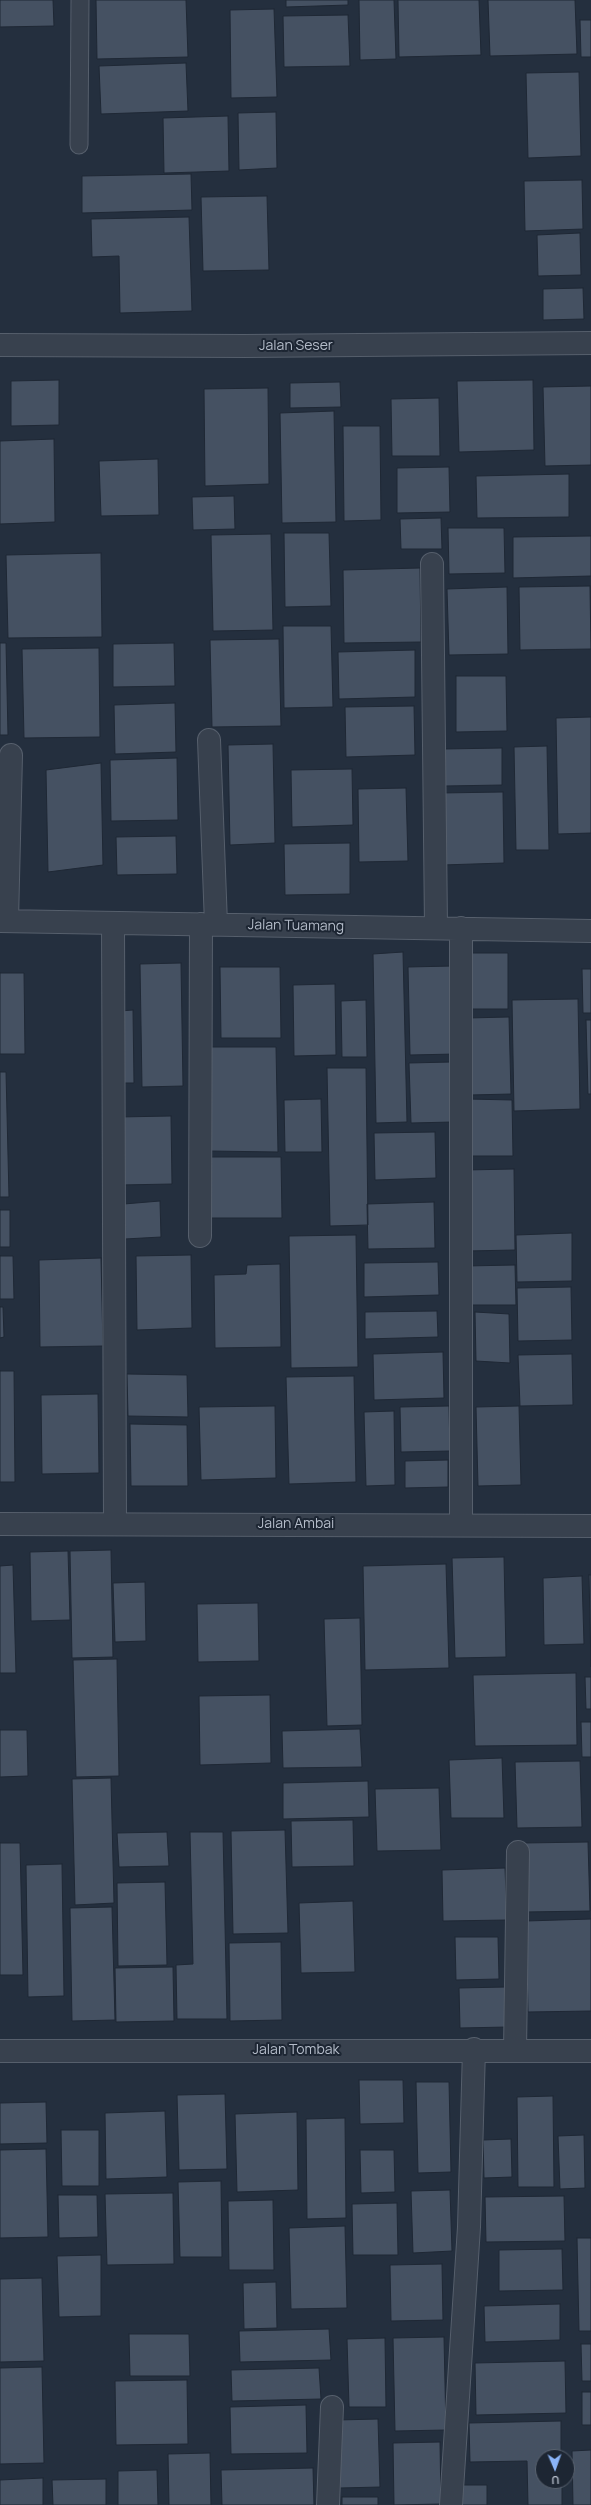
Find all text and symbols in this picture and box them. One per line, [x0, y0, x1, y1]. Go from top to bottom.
street label: Jalan Seser [259, 338, 333, 354]
street label: Jalan Tuamang [248, 917, 344, 935]
street label: Jalan Ambai [258, 1516, 334, 1532]
street label: Jalan Tombak [253, 2042, 339, 2058]
north arrow [535, 2449, 575, 2489]
text: U [551, 2473, 560, 2488]

